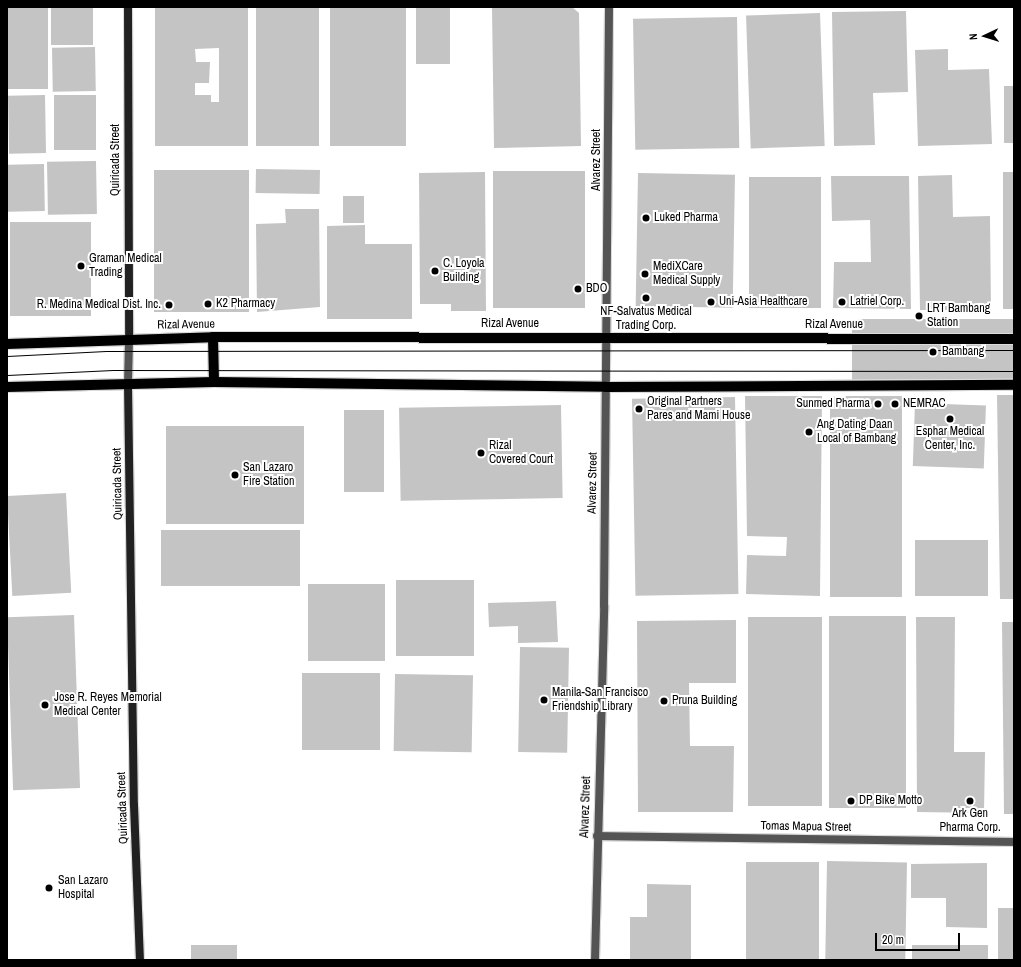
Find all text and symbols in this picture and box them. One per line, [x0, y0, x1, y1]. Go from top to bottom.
north arrow [965, 16, 1005, 56]
text: N [966, 33, 980, 41]
street label: Quiricada Street [109, 124, 123, 196]
street label: Alvarez Street [590, 129, 604, 191]
place label: Luked Pharma [654, 211, 718, 225]
marker: Luked Pharma [641, 213, 651, 223]
place label: Graman Medical Trading [89, 252, 162, 280]
place label: C. Loyola Building [443, 257, 485, 285]
place label: MediXCare Medical Supply [653, 260, 720, 288]
marker: Graman Medical Trading [76, 261, 86, 271]
marker: C. Loyola Building [430, 266, 440, 276]
marker: MediXCare Medical Supply [640, 269, 650, 279]
place label: BDO [586, 282, 607, 296]
marker: BDO [573, 284, 583, 294]
marker: NF-Salvatus Medical Trading Corp. [641, 293, 651, 303]
place label: Uni-Asia Healthcare [719, 295, 808, 309]
place label: Latriel Corp. [850, 295, 904, 309]
place label: K2 Pharmacy [216, 297, 275, 311]
marker: Uni-Asia Healthcare [706, 297, 716, 307]
marker: Latriel Corp. [837, 297, 847, 307]
place label: R. Medina Medical Dist. Inc. [37, 298, 161, 312]
marker: K2 Pharmacy [203, 299, 213, 309]
marker: R. Medina Medical Dist. Inc. [164, 300, 174, 310]
place label: LRT Bambang Station [927, 302, 990, 330]
place label: NF-Salvatus Medical Trading Corp. [600, 305, 692, 333]
marker: LRT Bambang Station [914, 311, 924, 321]
street label: Rizal Avenue [157, 317, 215, 333]
street label: Rizal Avenue [481, 317, 539, 331]
street label: Rizal Avenue [805, 318, 863, 332]
place label: Bambang [942, 345, 984, 359]
marker: Bambang [927, 346, 939, 358]
place label: Original Partners Pares and Mami House [647, 395, 750, 423]
place label: Sunmed Pharma [796, 397, 870, 411]
place label: NEMRAC [903, 397, 946, 411]
marker: Sunmed Pharma [873, 399, 883, 409]
marker: NEMRAC [890, 399, 900, 409]
marker: Original Partners Pares and Mami House [634, 404, 644, 414]
marker: Esphar Medical Center, Inc. [945, 414, 955, 424]
place label: Ang Dating Daan Local of Bambang [817, 418, 896, 446]
place label: Esphar Medical Center, Inc. [916, 425, 984, 453]
marker: Ang Dating Daan Local of Bambang [804, 427, 814, 437]
place label: Rizal Covered Court [489, 439, 553, 467]
street label: Quiricada Street [110, 448, 126, 520]
marker: Rizal Covered Court [476, 448, 486, 458]
street label: Alvarez Street [585, 452, 601, 514]
place label: San Lazaro Fire Station [243, 461, 294, 489]
marker: San Lazaro Fire Station [230, 470, 240, 480]
place label: Manila-San Francisco Friendship Library [552, 686, 648, 714]
place label: Jose R. Reyes Memorial Medical Center [54, 691, 162, 719]
place label: Pruna Building [672, 694, 737, 708]
marker: Manila-San Francisco Friendship Library [539, 695, 549, 705]
marker: Pruna Building [659, 696, 669, 706]
marker: Jose R. Reyes Memorial Medical Center [39, 699, 51, 711]
street label: Quiricada Street [115, 772, 131, 844]
street label: Alvarez Street [578, 776, 594, 838]
place label: DP Bike Motto [859, 794, 922, 808]
marker: DP Bike Motto [846, 796, 856, 806]
marker: Ark Gen Pharma Corp. [965, 796, 975, 806]
place label: Ark Gen Pharma Corp. [939, 807, 1001, 835]
street label: Tomas Mapua Street [760, 819, 852, 835]
place label: San Lazaro Hospital [58, 874, 108, 902]
marker: San Lazaro Hospital [43, 882, 55, 894]
scale bar [877, 925, 962, 951]
text: 20 m [882, 932, 904, 948]

